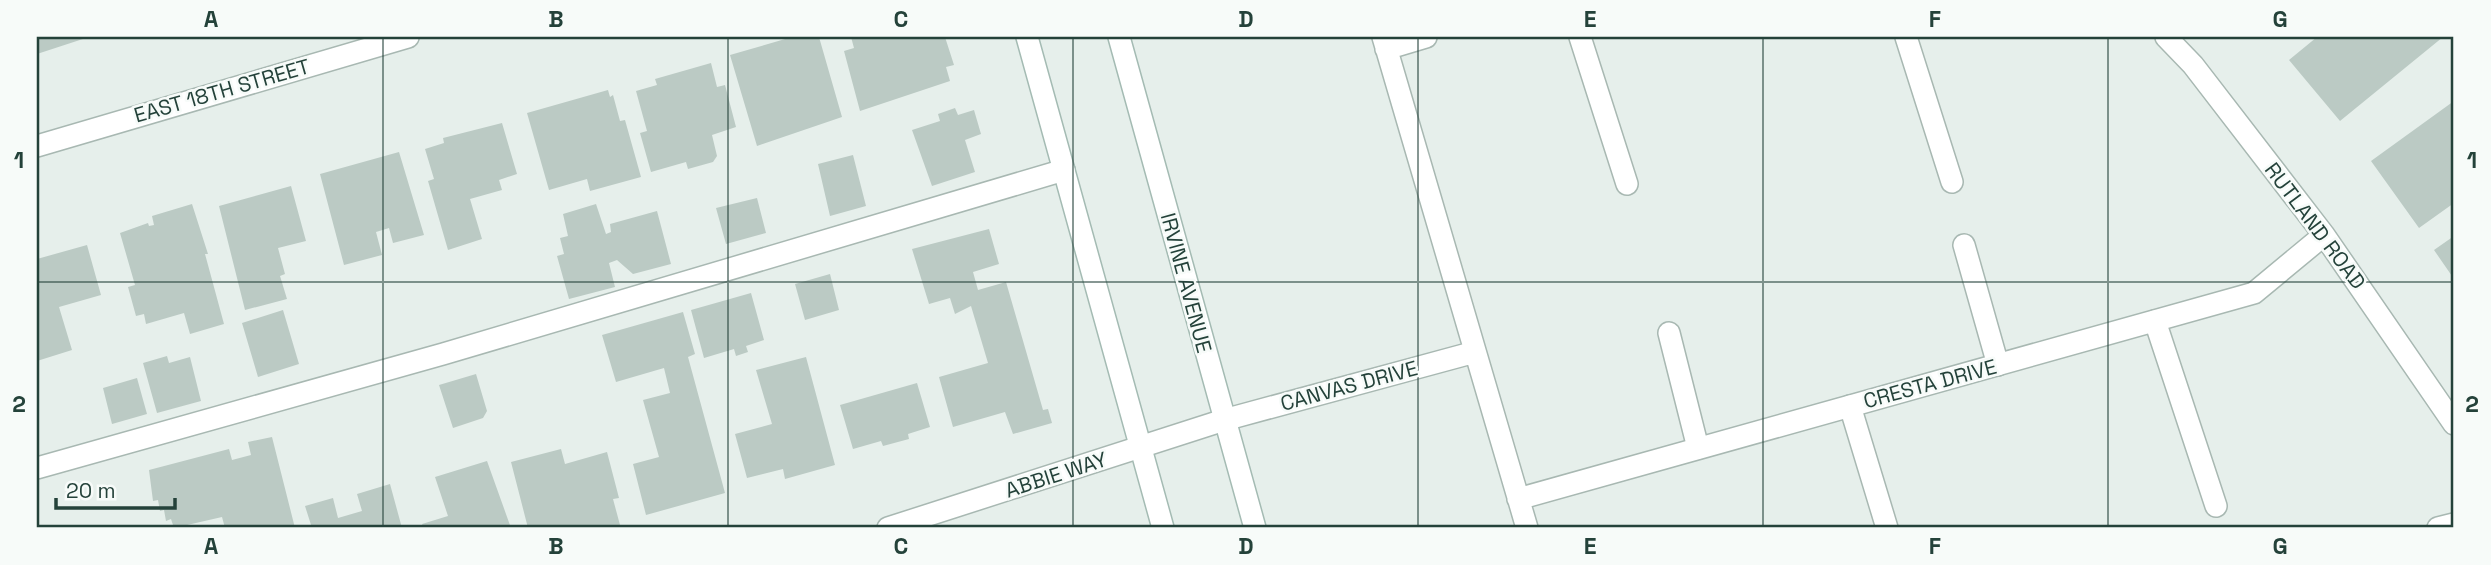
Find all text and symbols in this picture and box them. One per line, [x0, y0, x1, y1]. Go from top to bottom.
text: A [204, 4, 219, 34]
text: B [548, 4, 564, 34]
text: C [894, 4, 908, 34]
text: D [1238, 4, 1254, 34]
text: E [1584, 4, 1596, 34]
text: F [1929, 4, 1941, 34]
text: G [2272, 4, 2288, 34]
street label: EAST 18TH STREET [131, 53, 313, 129]
text: 1 [14, 145, 24, 175]
text: 1 [2467, 145, 2477, 175]
street label: RUTLAND ROAD [2259, 157, 2372, 294]
street label: IRVINE AVENUE [1155, 210, 1218, 356]
street label: CRESTA DRIVE [1860, 353, 2000, 414]
street label: CANVAS DRIVE [1277, 354, 1420, 417]
text: 2 [12, 389, 26, 419]
text: 2 [2465, 389, 2479, 419]
street label: ABBIE WAY [1002, 445, 1110, 504]
scale bar [56, 467, 175, 511]
text: 20 m [66, 477, 116, 504]
text: A [204, 531, 219, 561]
text: B [548, 531, 564, 561]
text: C [894, 531, 908, 561]
text: D [1238, 531, 1254, 561]
text: E [1584, 531, 1596, 561]
text: F [1929, 531, 1941, 561]
text: G [2272, 531, 2288, 561]

